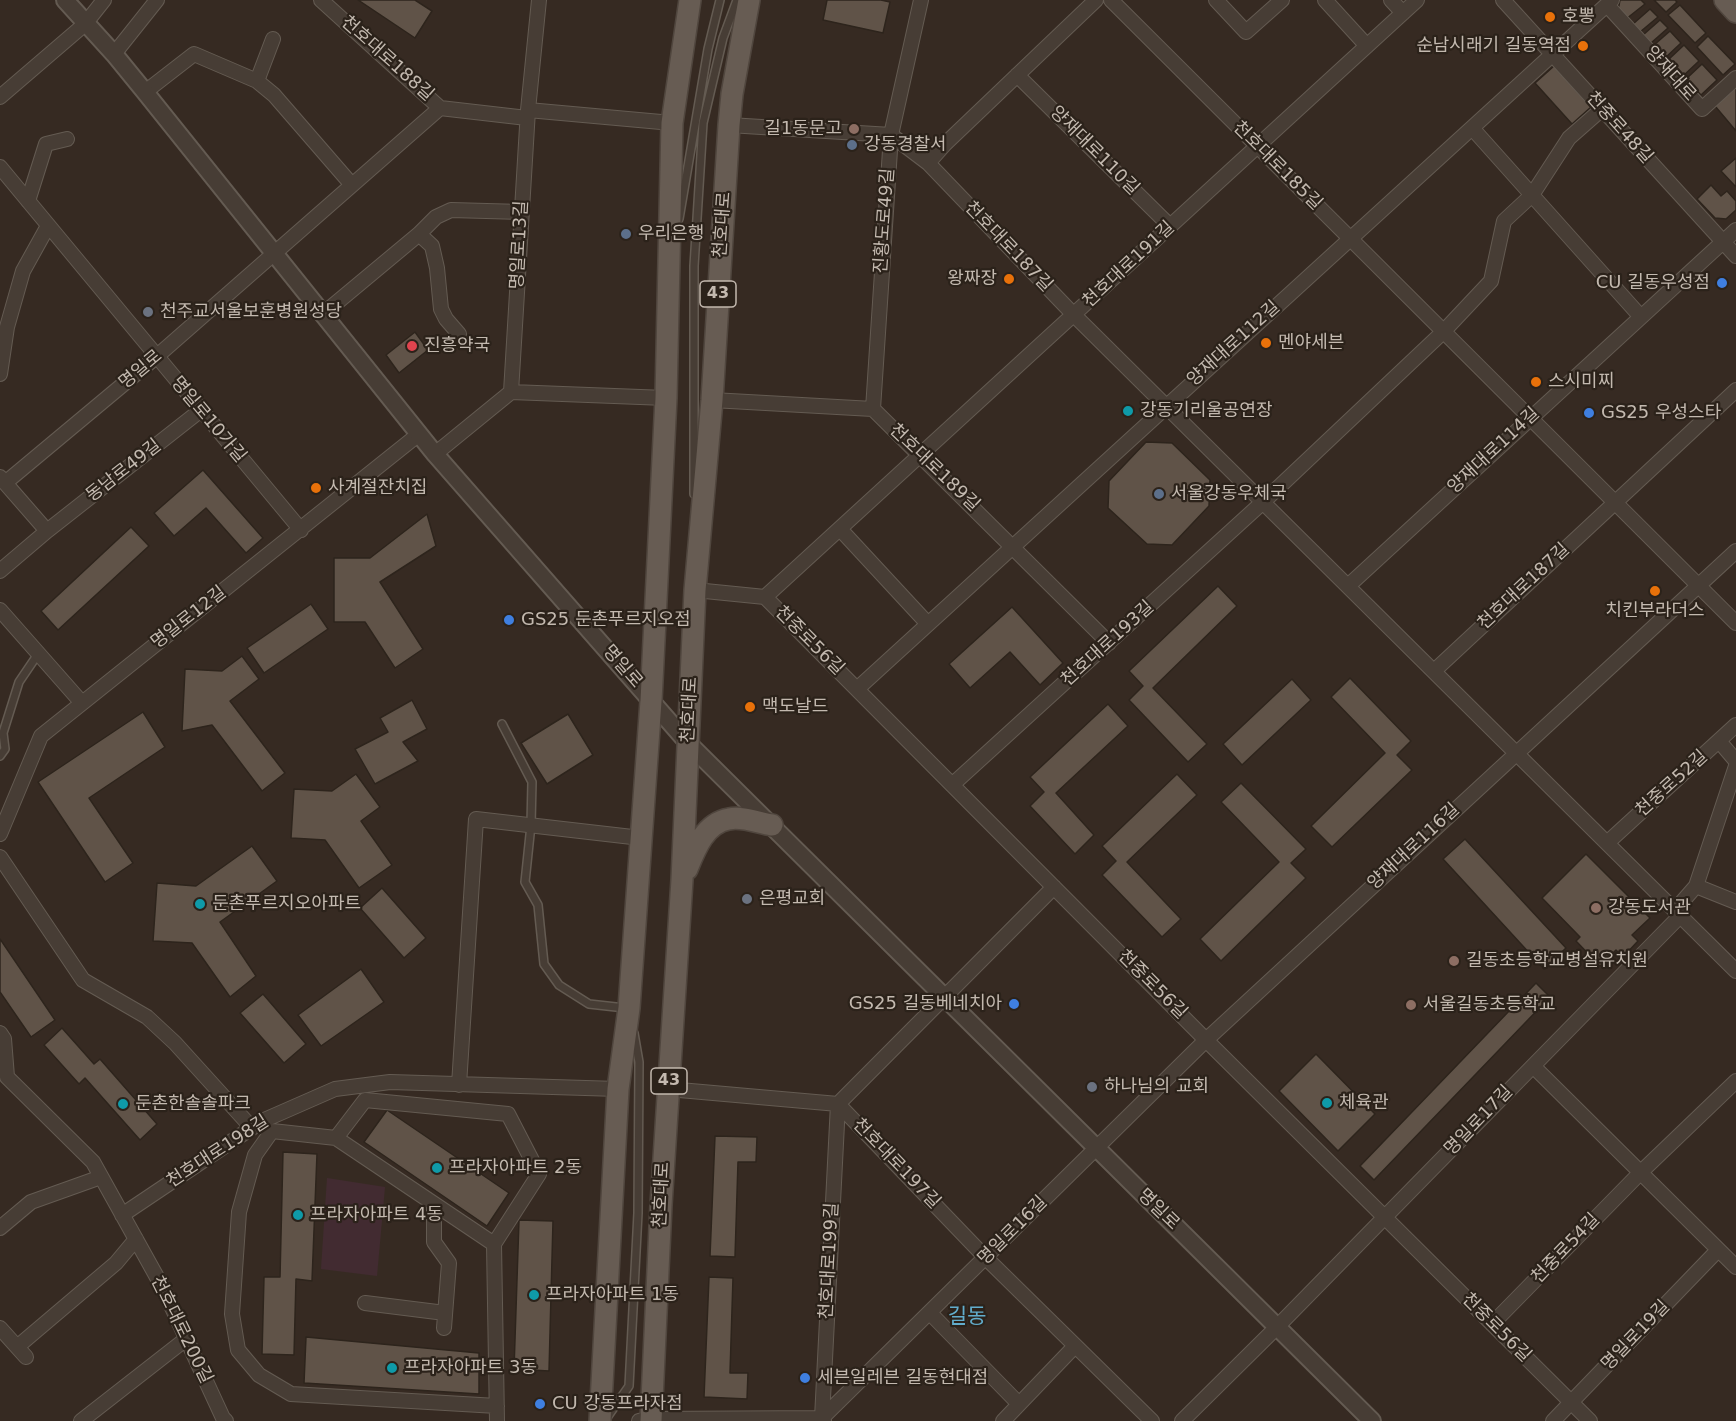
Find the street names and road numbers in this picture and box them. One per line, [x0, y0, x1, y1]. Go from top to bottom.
street label: 천호대로188길 [336, 12, 438, 106]
street label: 양재대로 [1640, 42, 1700, 106]
street label: 천중로48길 [1581, 88, 1657, 168]
street label: 양재대로110길 [1045, 102, 1143, 200]
street label: 천호대로185길 [1228, 117, 1326, 215]
street label: 진황도로49길 [871, 168, 899, 274]
street label: 천호대로 [710, 191, 736, 259]
street label: 천호대로187길 [960, 197, 1056, 297]
street label: 명일로13길 [507, 200, 533, 290]
street label: 천호대로191길 [1079, 217, 1179, 313]
road number: 43 [700, 281, 736, 307]
street label: 양재대로112길 [1183, 297, 1285, 391]
street label: 명일로 [115, 346, 167, 394]
street label: 명일로10가길 [166, 373, 250, 467]
street label: 양재대로114길 [1444, 403, 1544, 499]
street label: 천호대로189길 [884, 420, 984, 516]
street label: 동남로49길 [82, 435, 166, 507]
street label: 천호대로187길 [1474, 539, 1574, 635]
street label: 명일로12길 [147, 582, 231, 654]
street label: 천호대로193길 [1057, 597, 1159, 691]
street label: 천중로56길 [770, 602, 848, 680]
street label: 명일로 [598, 641, 646, 693]
street label: 천호대로 [677, 676, 703, 744]
street label: 천중로52길 [1632, 746, 1712, 822]
street label: 양재대로116길 [1364, 799, 1464, 895]
street label: 천중로56길 [1113, 946, 1191, 1024]
road number: 43 [651, 1068, 687, 1094]
street label: 명일로17길 [1440, 1081, 1518, 1161]
street label: 천호대로198길 [163, 1111, 273, 1193]
street label: 천호대로197길 [848, 1114, 944, 1214]
street label: 천호대로 [649, 1161, 675, 1229]
street label: 명일로 [1133, 1185, 1183, 1235]
street label: 명일로16길 [974, 1192, 1052, 1270]
street label: 천호대로199길 [816, 1202, 844, 1320]
street label: 천중로54길 [1527, 1209, 1605, 1289]
street label: 천호대로200길 [146, 1273, 216, 1387]
street label: 천중로56길 [1457, 1289, 1535, 1367]
street label: 명일로19길 [1597, 1296, 1675, 1376]

